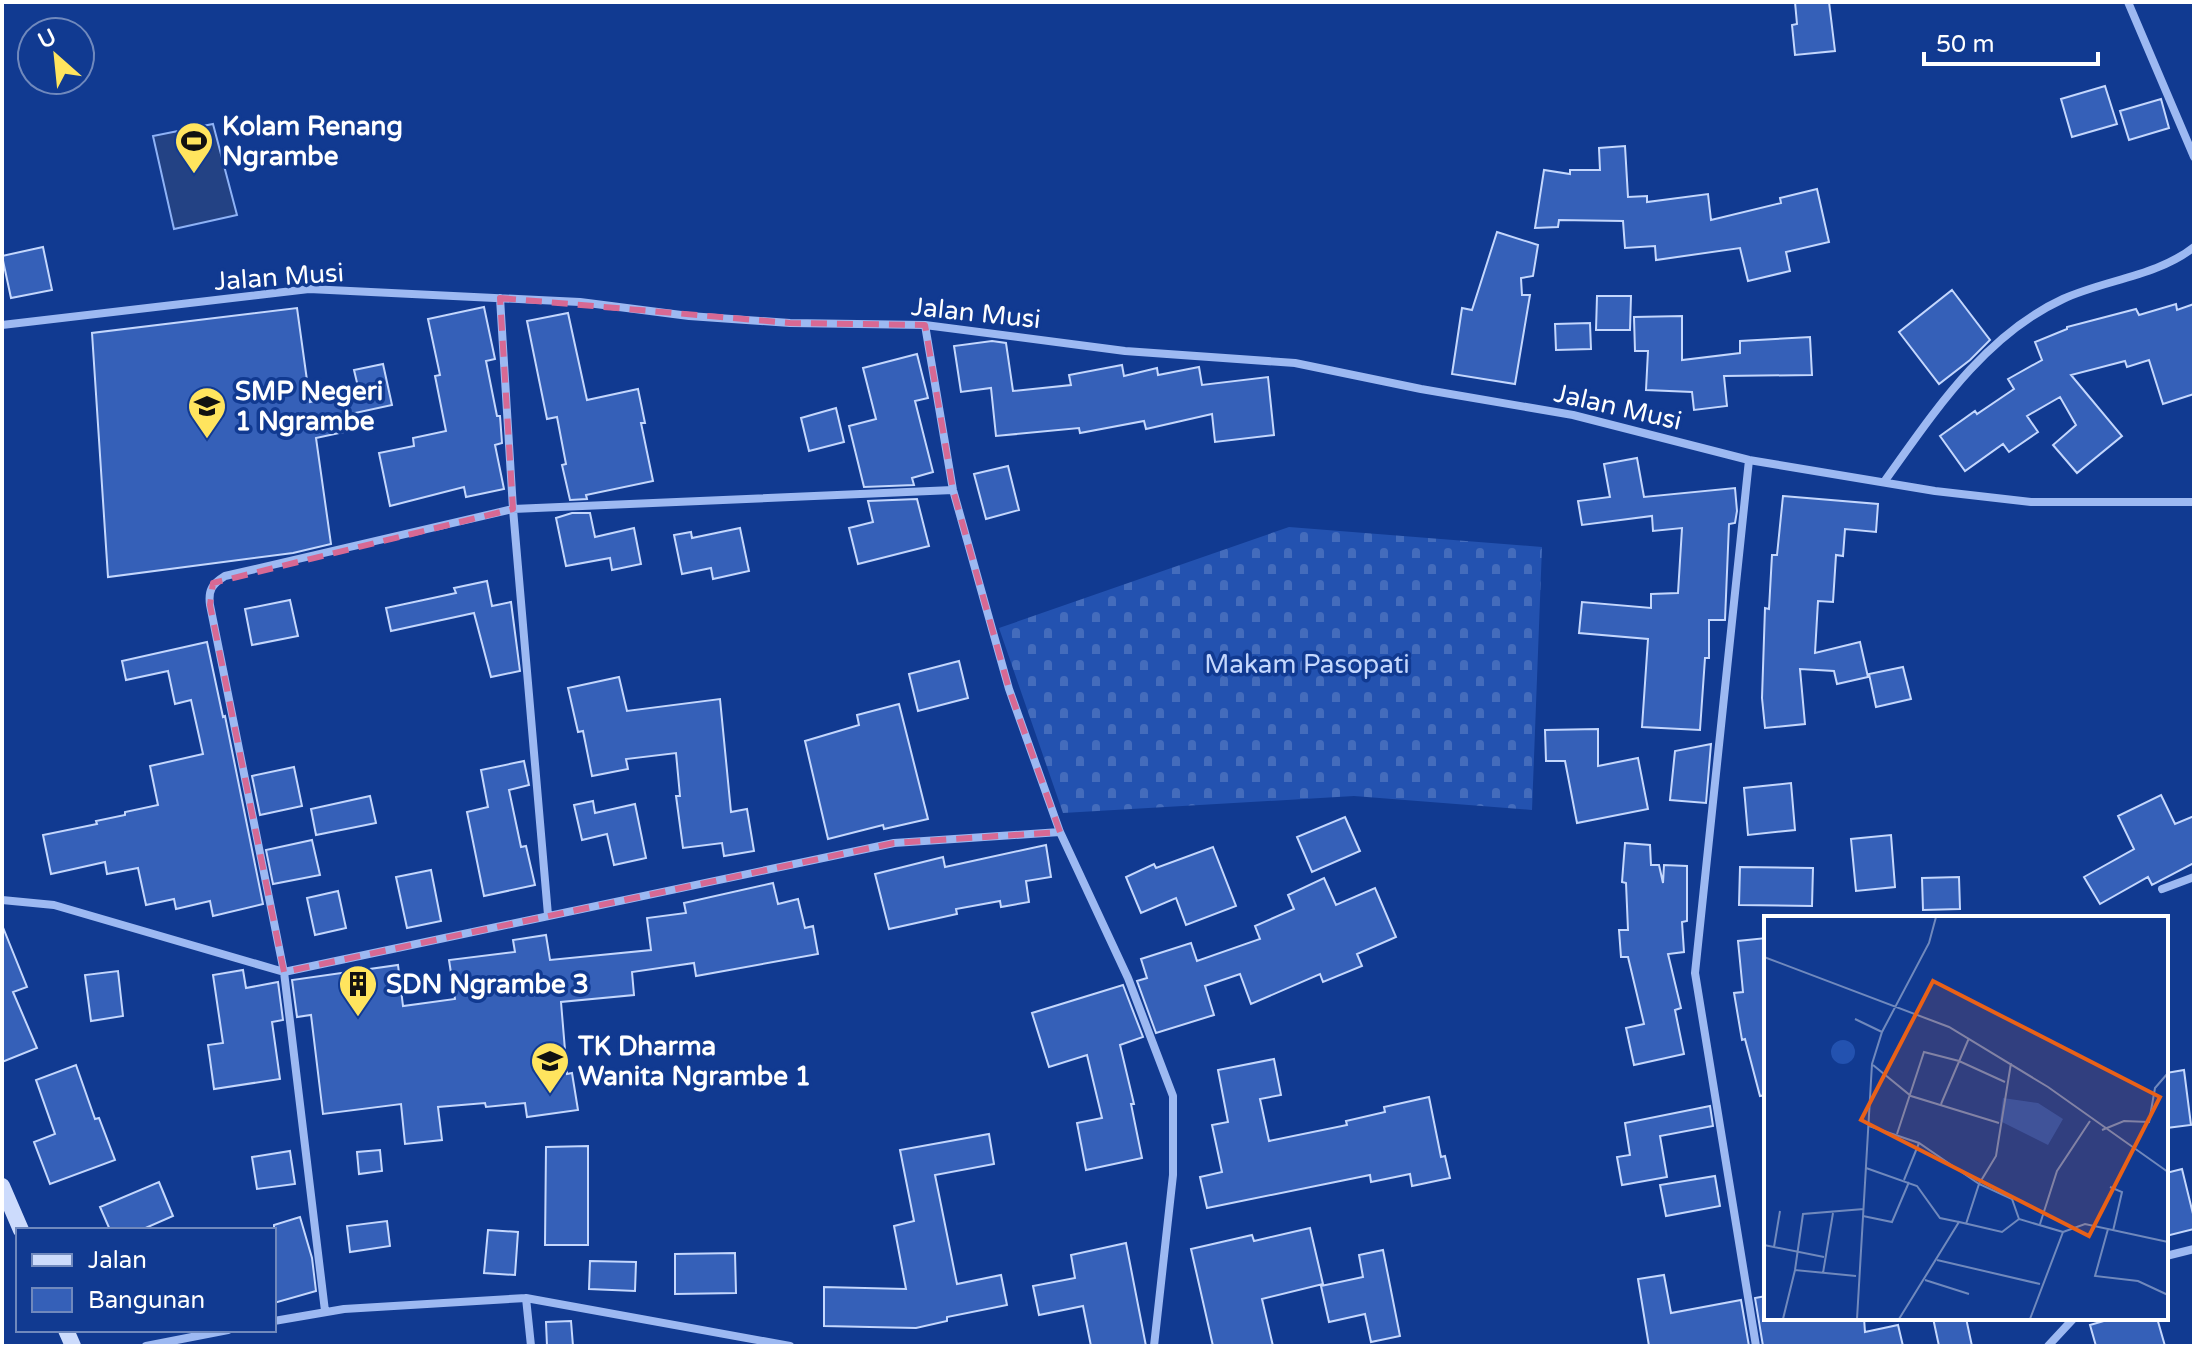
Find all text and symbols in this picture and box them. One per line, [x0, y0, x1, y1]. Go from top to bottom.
north arrow [16, 16, 96, 96]
scale bar [1924, 16, 2098, 66]
text: U [34, 24, 61, 54]
text: 50 m [1936, 30, 1994, 59]
place label: Kolam Renang Ngrambe [222, 111, 403, 172]
sports icon: Kolam Renang Ngrambe [173, 120, 215, 175]
street label: Jalan Musi [213, 257, 345, 297]
street label: Jalan Musi [910, 291, 1042, 335]
place label: SMP Negeri 1 Ngrambe [235, 376, 383, 437]
street label: Jalan Musi [1551, 377, 1685, 437]
school or university icon: SMP Negeri 1 Ngrambe [186, 385, 228, 440]
park label: Makam Pasopati [1204, 649, 1410, 680]
inset map [1764, 916, 2168, 1320]
building icon: SDN Ngrambe 3 [337, 963, 379, 1018]
place label: SDN Ngrambe 3 [386, 969, 589, 1000]
place label: TK Dharma Wanita Ngrambe 1 [577, 1031, 811, 1092]
school or university icon: TK Dharma Wanita Ngrambe 1 [529, 1040, 571, 1095]
legend [16, 1228, 276, 1332]
text: Jalan [88, 1246, 147, 1275]
text: Bangunan [88, 1286, 205, 1315]

